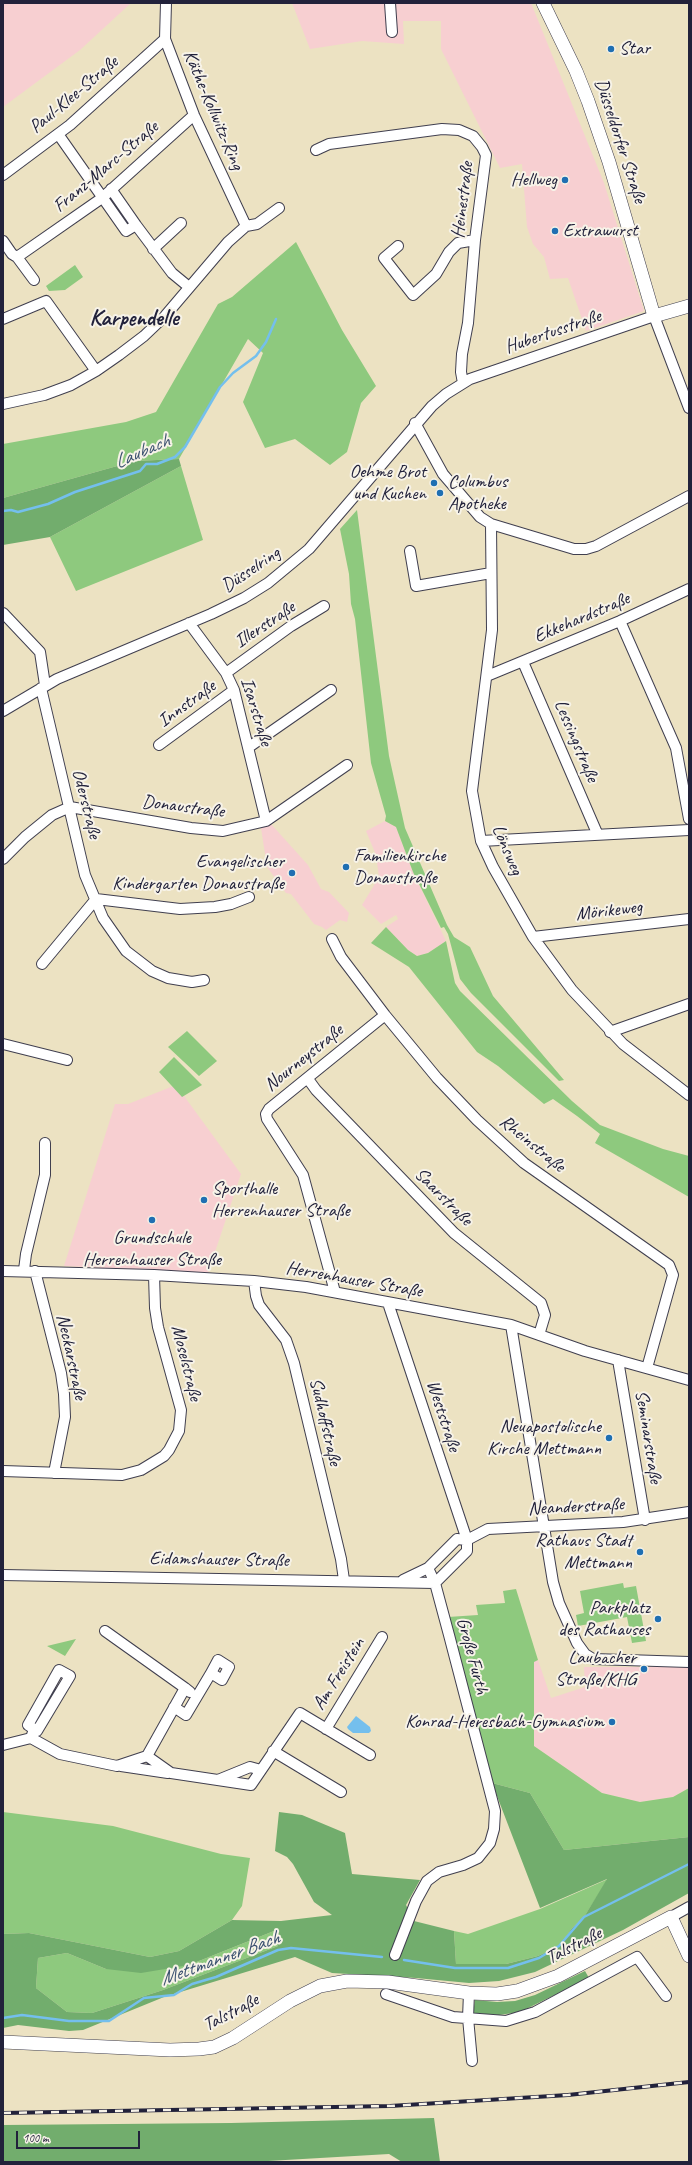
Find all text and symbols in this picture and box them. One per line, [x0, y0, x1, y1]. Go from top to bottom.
place label: Star [619, 38, 650, 60]
marker: Star [606, 44, 616, 54]
street label: Käthe-Kollwitz-Ring [178, 47, 248, 173]
street label: Paul-Klee-Straße [25, 51, 123, 139]
street label: Düsseldorfer Straße [589, 76, 651, 206]
street label: Franz-Marc-Straße [49, 116, 163, 218]
street label: Heinestraße [447, 161, 479, 239]
place label: Hellweg [511, 169, 557, 191]
marker: Hellweg [560, 175, 570, 185]
place label: Extrawurst [563, 220, 637, 242]
marker: Extrawurst [550, 226, 560, 236]
district label: Karpendelle [89, 305, 179, 333]
street label: Hubertusstraße [502, 305, 604, 359]
water label: Laubach [111, 429, 173, 475]
place label: Oehme Brot und Kuchen [349, 461, 426, 505]
place label: Columbus Apotheke [448, 471, 507, 515]
marker: Oehme Brot und Kuchen [429, 478, 439, 488]
marker: Columbus Apotheke [435, 488, 445, 498]
street label: Düsselring [217, 542, 285, 598]
street label: Ekkehardstraße [531, 588, 633, 648]
street label: Illerstraße [230, 596, 300, 654]
street label: Innstraße [154, 675, 220, 733]
street label: Isarstraße [235, 675, 277, 749]
street label: Lessingstraße [548, 696, 604, 786]
street label: Oderstraße [66, 767, 106, 841]
street label: Donaustraße [141, 791, 225, 823]
street label: Lönsweg [486, 821, 528, 879]
place label: Familienkirche Donaustraße [354, 845, 445, 889]
place label: Evangelischer Kindergarten Donaustraße [112, 851, 284, 895]
marker: Familienkirche Donaustraße [341, 862, 351, 872]
marker: Evangelischer Kindergarten Donaustraße [287, 868, 297, 878]
street label: Mörikeweg [574, 896, 644, 926]
street label: Nourneystraße [260, 1019, 348, 1097]
street label: Rheinstraße [494, 1110, 570, 1178]
street label: Saarstraße [409, 1163, 477, 1231]
place label: Sporthalle Herrenhauser Straße [212, 1178, 350, 1222]
marker: Sporthalle Herrenhauser Straße [199, 1195, 209, 1205]
marker: Grundschule Herrenhauser Straße [147, 1215, 157, 1225]
place label: Grundschule Herrenhauser Straße [83, 1227, 221, 1271]
street label: Herrenhauser Straße [284, 1257, 424, 1303]
street label: Neckarstraße [51, 1312, 91, 1402]
street label: Moselstraße [166, 1323, 206, 1403]
street label: Sudhoffstraße [304, 1376, 346, 1468]
street label: Weststraße [421, 1377, 465, 1455]
street label: Seminarstraße [629, 1389, 667, 1485]
place label: Neuapostolische Kirche Mettmann [487, 1416, 601, 1460]
marker: Neuapostolische Kirche Mettmann [604, 1433, 614, 1443]
street label: Neanderstraße [527, 1493, 625, 1521]
place label: Rathaus Stadt Mettmann [535, 1530, 632, 1574]
street label: Eidamshauser Straße [149, 1547, 289, 1573]
marker: Rathaus Stadt Mettmann [635, 1547, 645, 1557]
place label: Parkplatz des Rathauses [558, 1597, 650, 1641]
marker: Parkplatz des Rathauses [653, 1614, 663, 1624]
street label: Große Furth [451, 1615, 493, 1697]
street label: Am Freistein [308, 1634, 370, 1714]
place label: Laubacher Straße/KHG [555, 1647, 636, 1691]
marker: Laubacher Straße/KHG [639, 1664, 649, 1674]
place label: Konrad-Heresbach-Gymnasium [405, 1711, 604, 1733]
marker: Konrad-Heresbach-Gymnasium [607, 1717, 617, 1727]
street label: Talstraße [542, 1922, 606, 1970]
water label: Mettmanner Bach [157, 1926, 283, 1992]
street label: Talstraße [199, 1989, 263, 2037]
scale bar [18, 2123, 142, 2149]
text: 100 m [23, 2130, 49, 2146]

